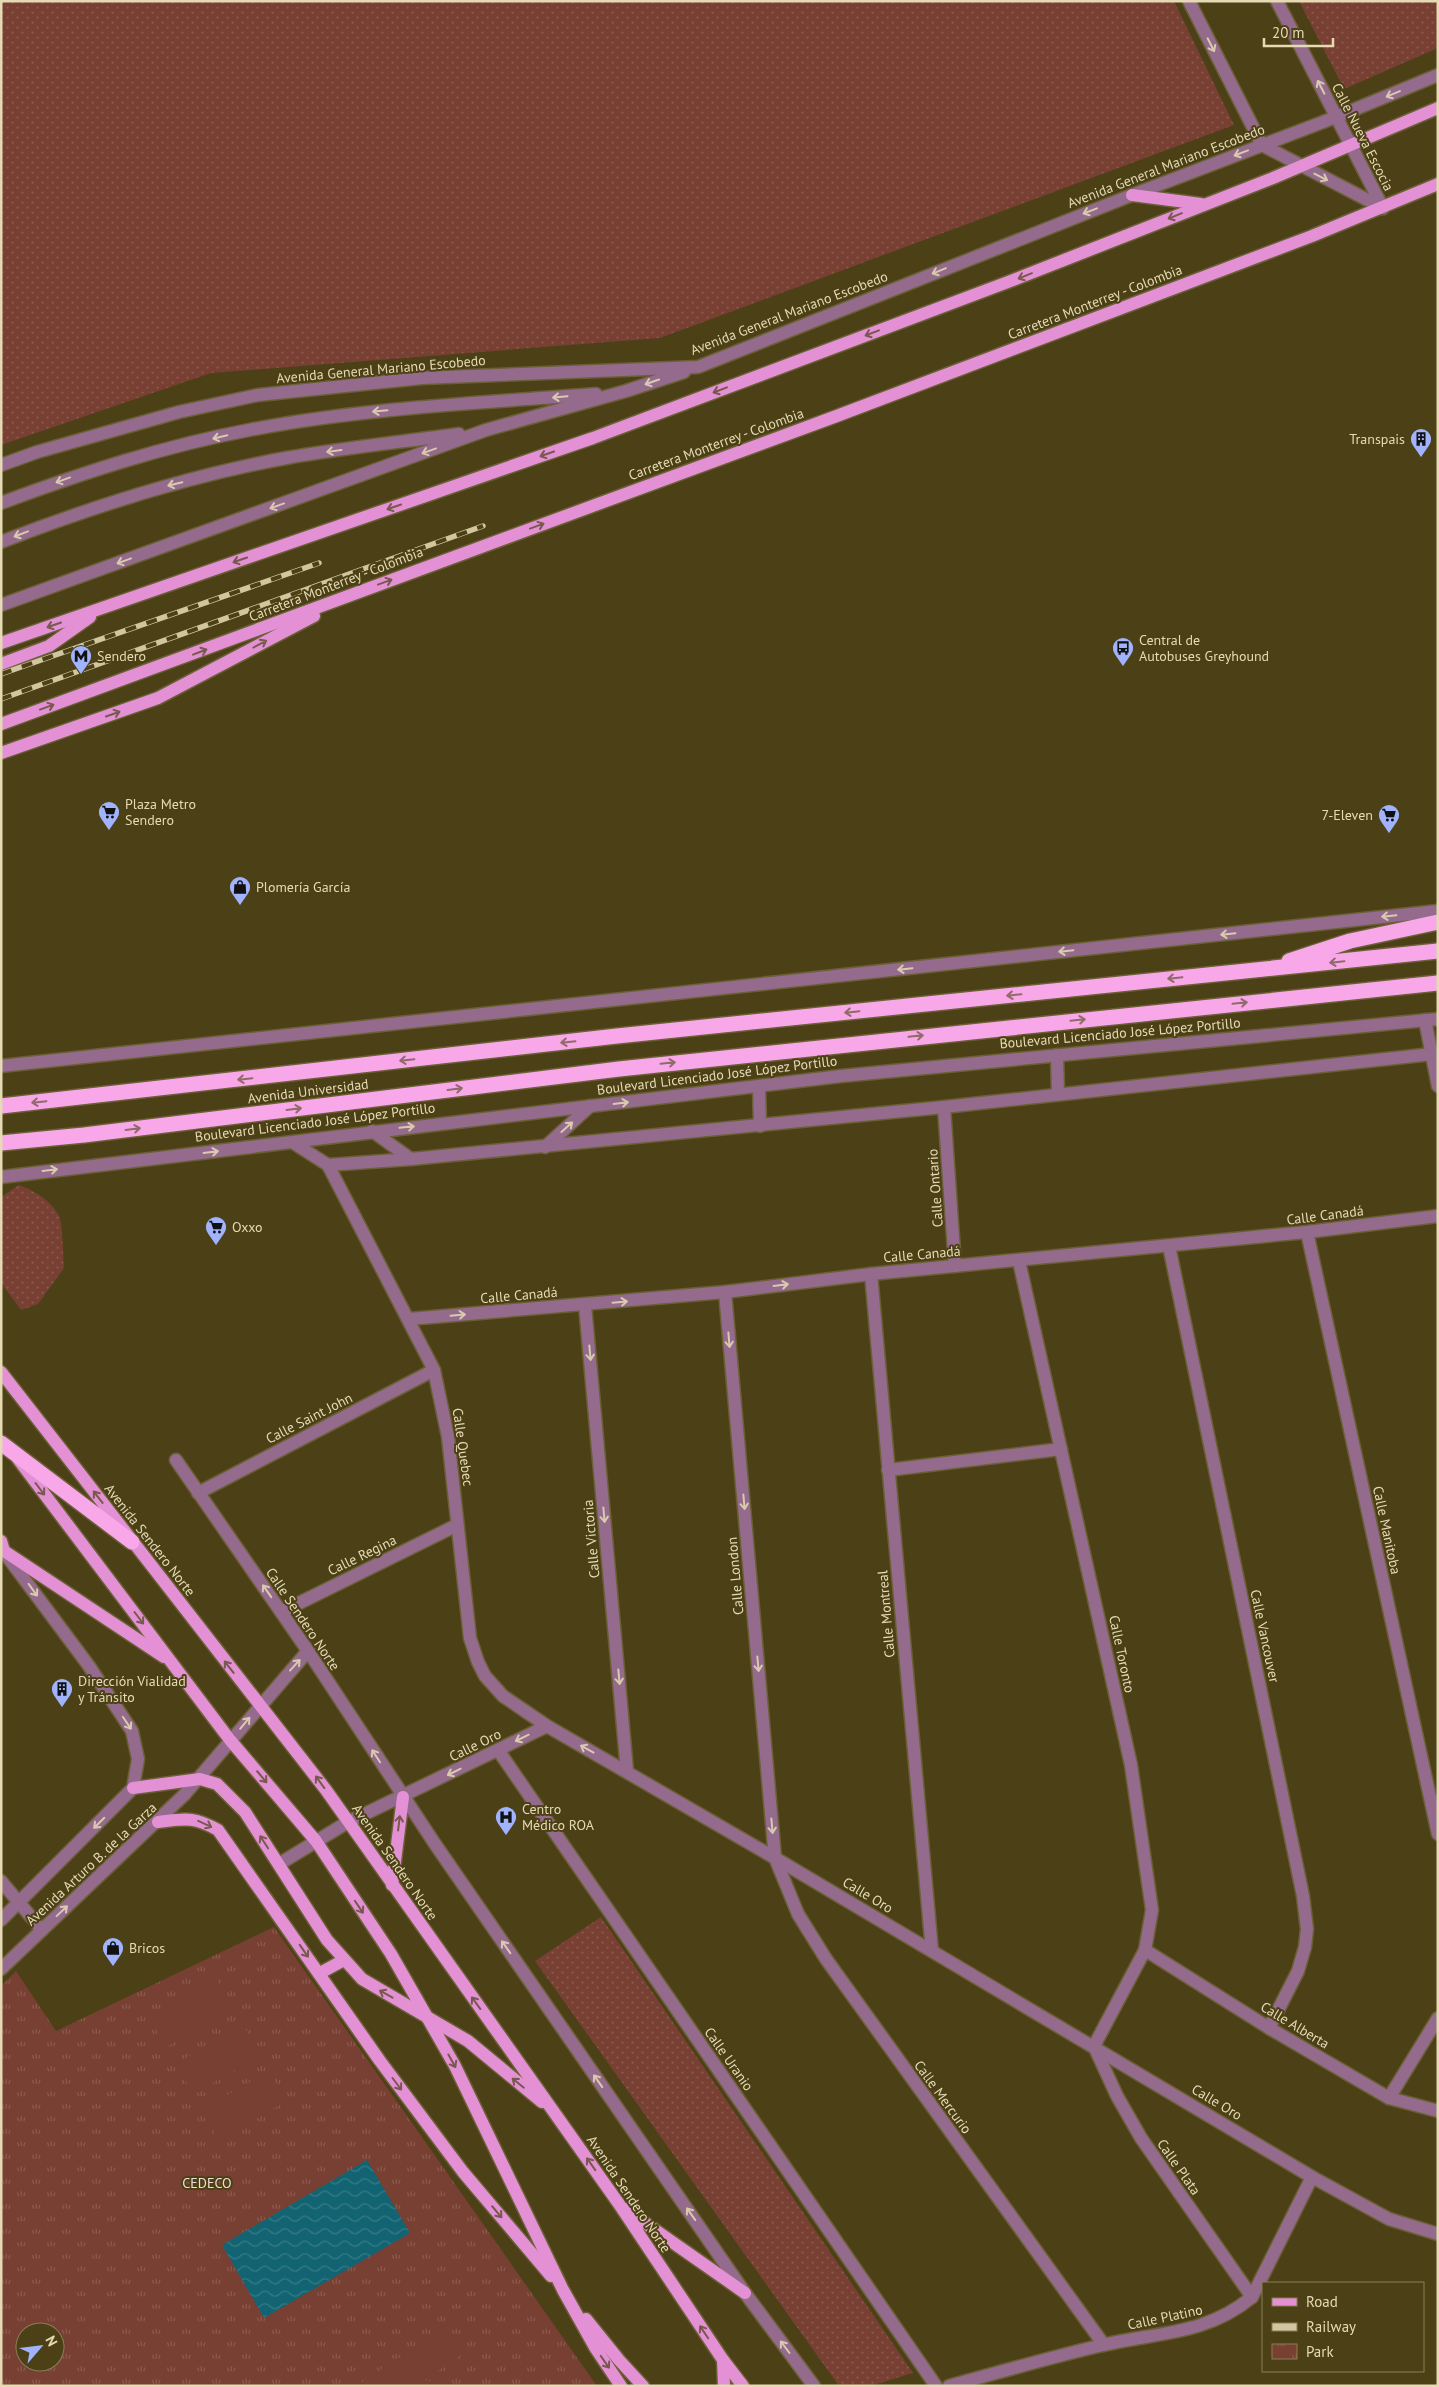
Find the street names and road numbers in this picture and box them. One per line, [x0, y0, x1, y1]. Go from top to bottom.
street label: Calle Nueva Escocia [1328, 80, 1398, 194]
street label: Avenida General Mariano Escobedo [1065, 120, 1267, 212]
street label: Carretera Monterrey - Colombia [1005, 260, 1185, 344]
street label: Avenida General Mariano Escobedo [688, 267, 890, 359]
street label: Avenida General Mariano Escobedo [276, 351, 486, 387]
street label: Carretera Monterrey - Colombia [626, 404, 806, 484]
street label: Carretera Monterrey - Colombia [246, 542, 426, 626]
street label: Boulevard Licenciado José López Portillo [999, 1013, 1241, 1053]
street label: Boulevard Licenciado José López Portillo [596, 1051, 838, 1099]
street label: Avenida Universidad [247, 1075, 369, 1107]
street label: Boulevard Licenciado José López Portillo [194, 1098, 436, 1146]
street label: Calle Ontario [923, 1148, 947, 1228]
street label: Calle Canadá [1285, 1201, 1365, 1229]
street label: Calle Canadá [883, 1242, 961, 1266]
street label: Calle Canadá [480, 1283, 558, 1307]
street label: Calle Saint John [263, 1388, 355, 1448]
street label: Calle Quebec [449, 1407, 477, 1487]
street label: Avenida Sendero Norte [101, 1480, 199, 1600]
street label: Calle Manitoba [1369, 1484, 1405, 1576]
street label: Calle Victoria [579, 1499, 603, 1579]
street label: Calle Regina [325, 1531, 399, 1579]
street label: Calle London [723, 1536, 747, 1616]
street label: Calle Sendero Norte [262, 1564, 344, 1674]
street label: Calle Montreal [873, 1570, 899, 1658]
street label: Calle Vancouver [1246, 1588, 1284, 1684]
street label: Calle Toronto [1105, 1614, 1139, 1694]
street label: Calle Oro [446, 1725, 504, 1765]
street label: Avenida Arturo B. de la Garza [22, 1798, 160, 1929]
street label: Avenida Sendero Norte [348, 1800, 442, 1924]
street label: Calle Oro [840, 1873, 896, 1917]
street label: Calle Alberta [1257, 1997, 1333, 2053]
street label: Calle Uranio [701, 2024, 757, 2094]
street label: Calle Mercurio [910, 2057, 976, 2137]
street label: Calle Oro [1189, 2080, 1245, 2124]
street label: Avenida Sendero Norte [583, 2132, 675, 2256]
street label: Calle Plata [1153, 2136, 1205, 2199]
street label: Calle Platino [1126, 2300, 1204, 2334]

